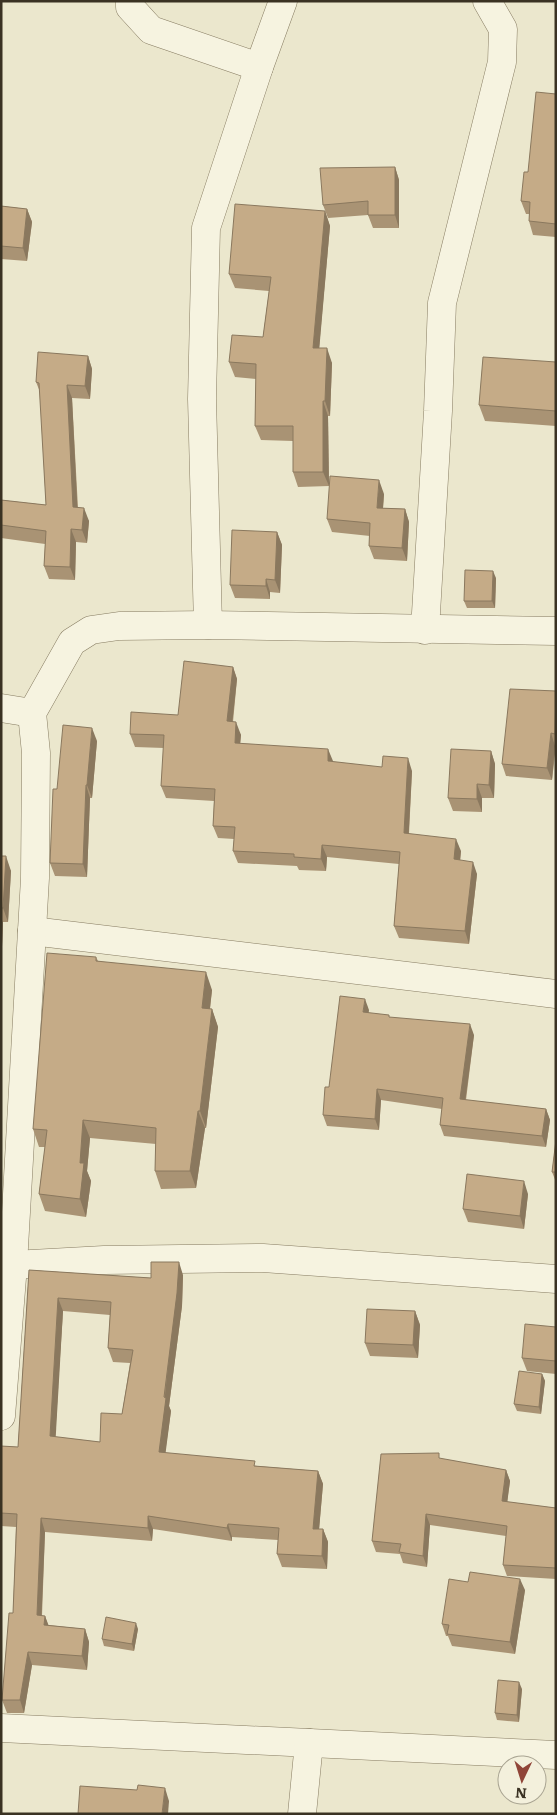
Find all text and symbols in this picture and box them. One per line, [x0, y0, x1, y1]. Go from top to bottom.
north arrow [497, 1755, 547, 1805]
text: N [514, 1784, 528, 1804]

